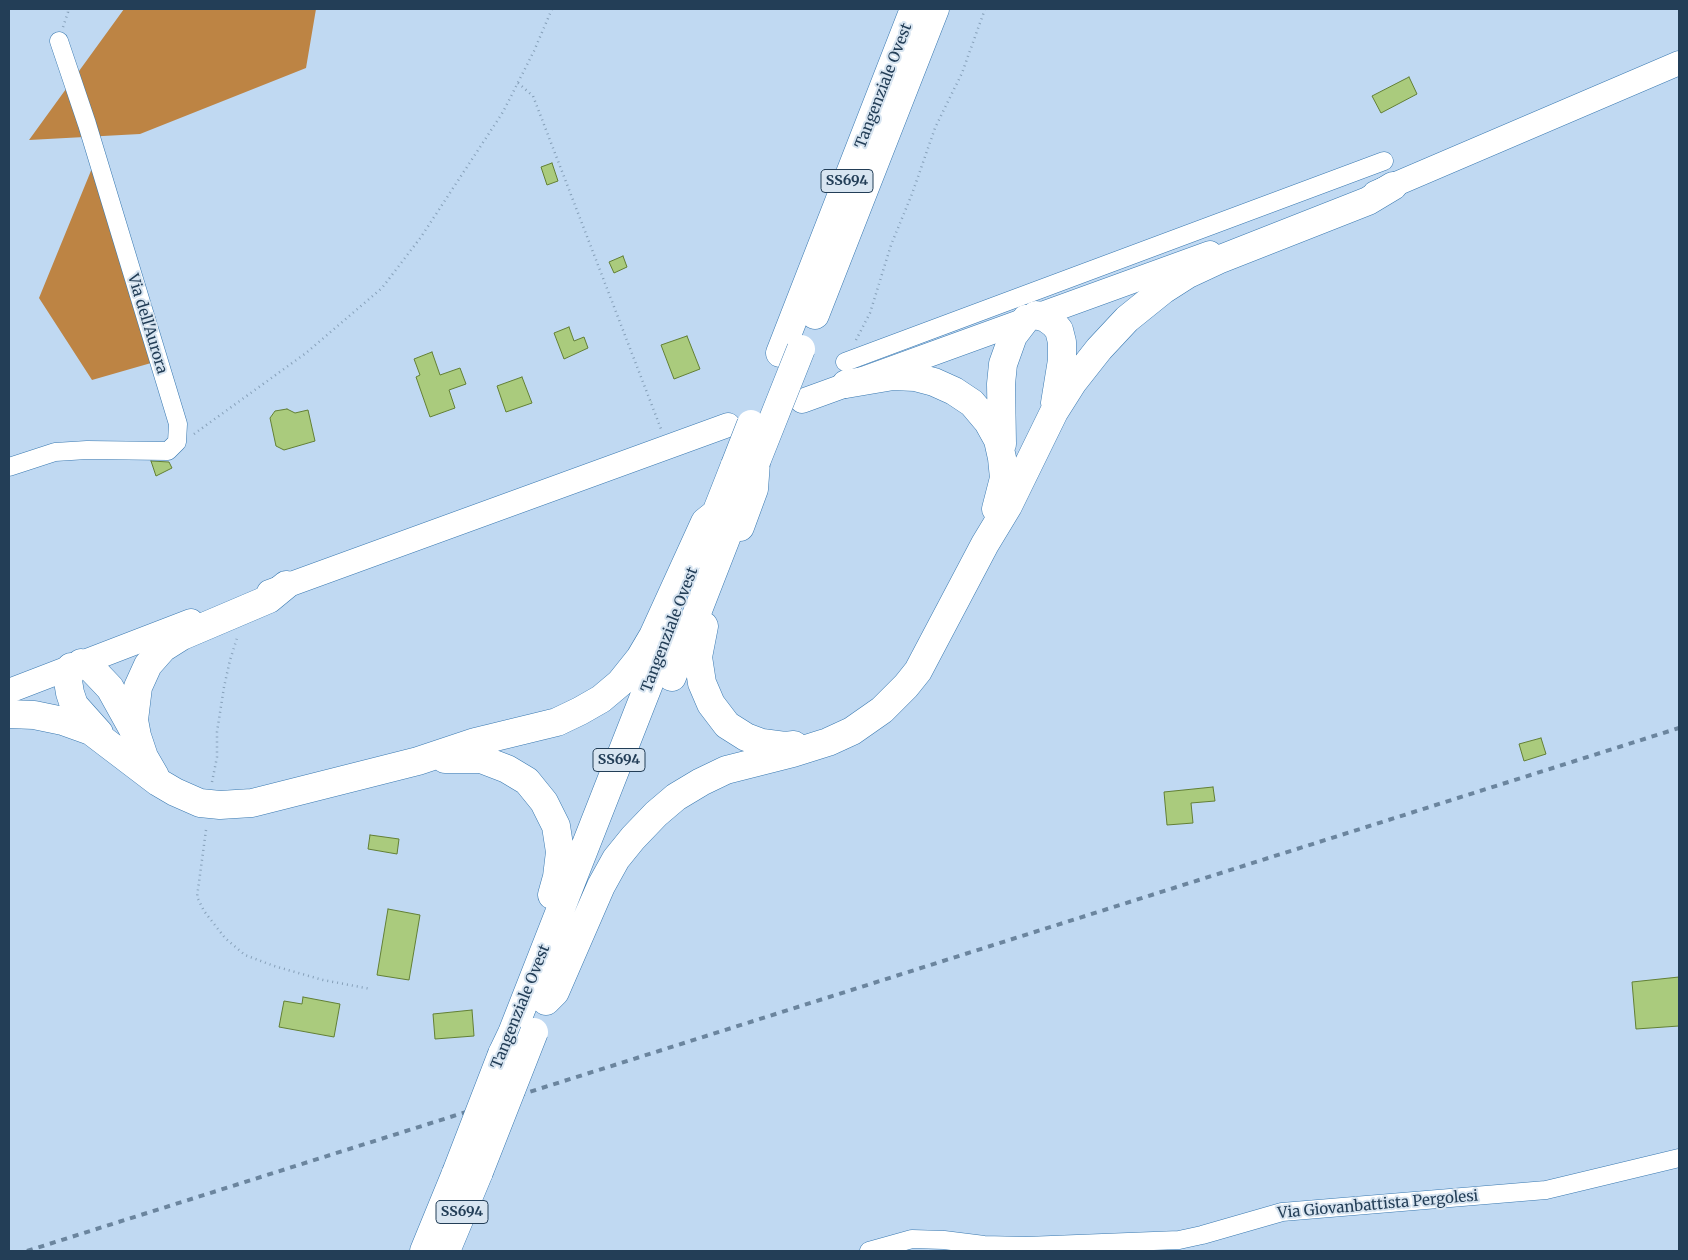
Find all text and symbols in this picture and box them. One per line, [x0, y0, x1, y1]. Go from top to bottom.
street label: Tangenziale Ovest [852, 21, 916, 151]
road number: SS694 [821, 170, 873, 192]
street label: Via dell'Aurora [123, 272, 171, 376]
street label: Tangenziale Ovest [638, 565, 702, 695]
road number: SS694 [593, 748, 645, 772]
street label: Tangenziale Ovest [488, 942, 554, 1072]
street label: Via Giovanbattista Pergolesi [1277, 1187, 1479, 1223]
road number: SS694 [436, 1200, 488, 1224]

